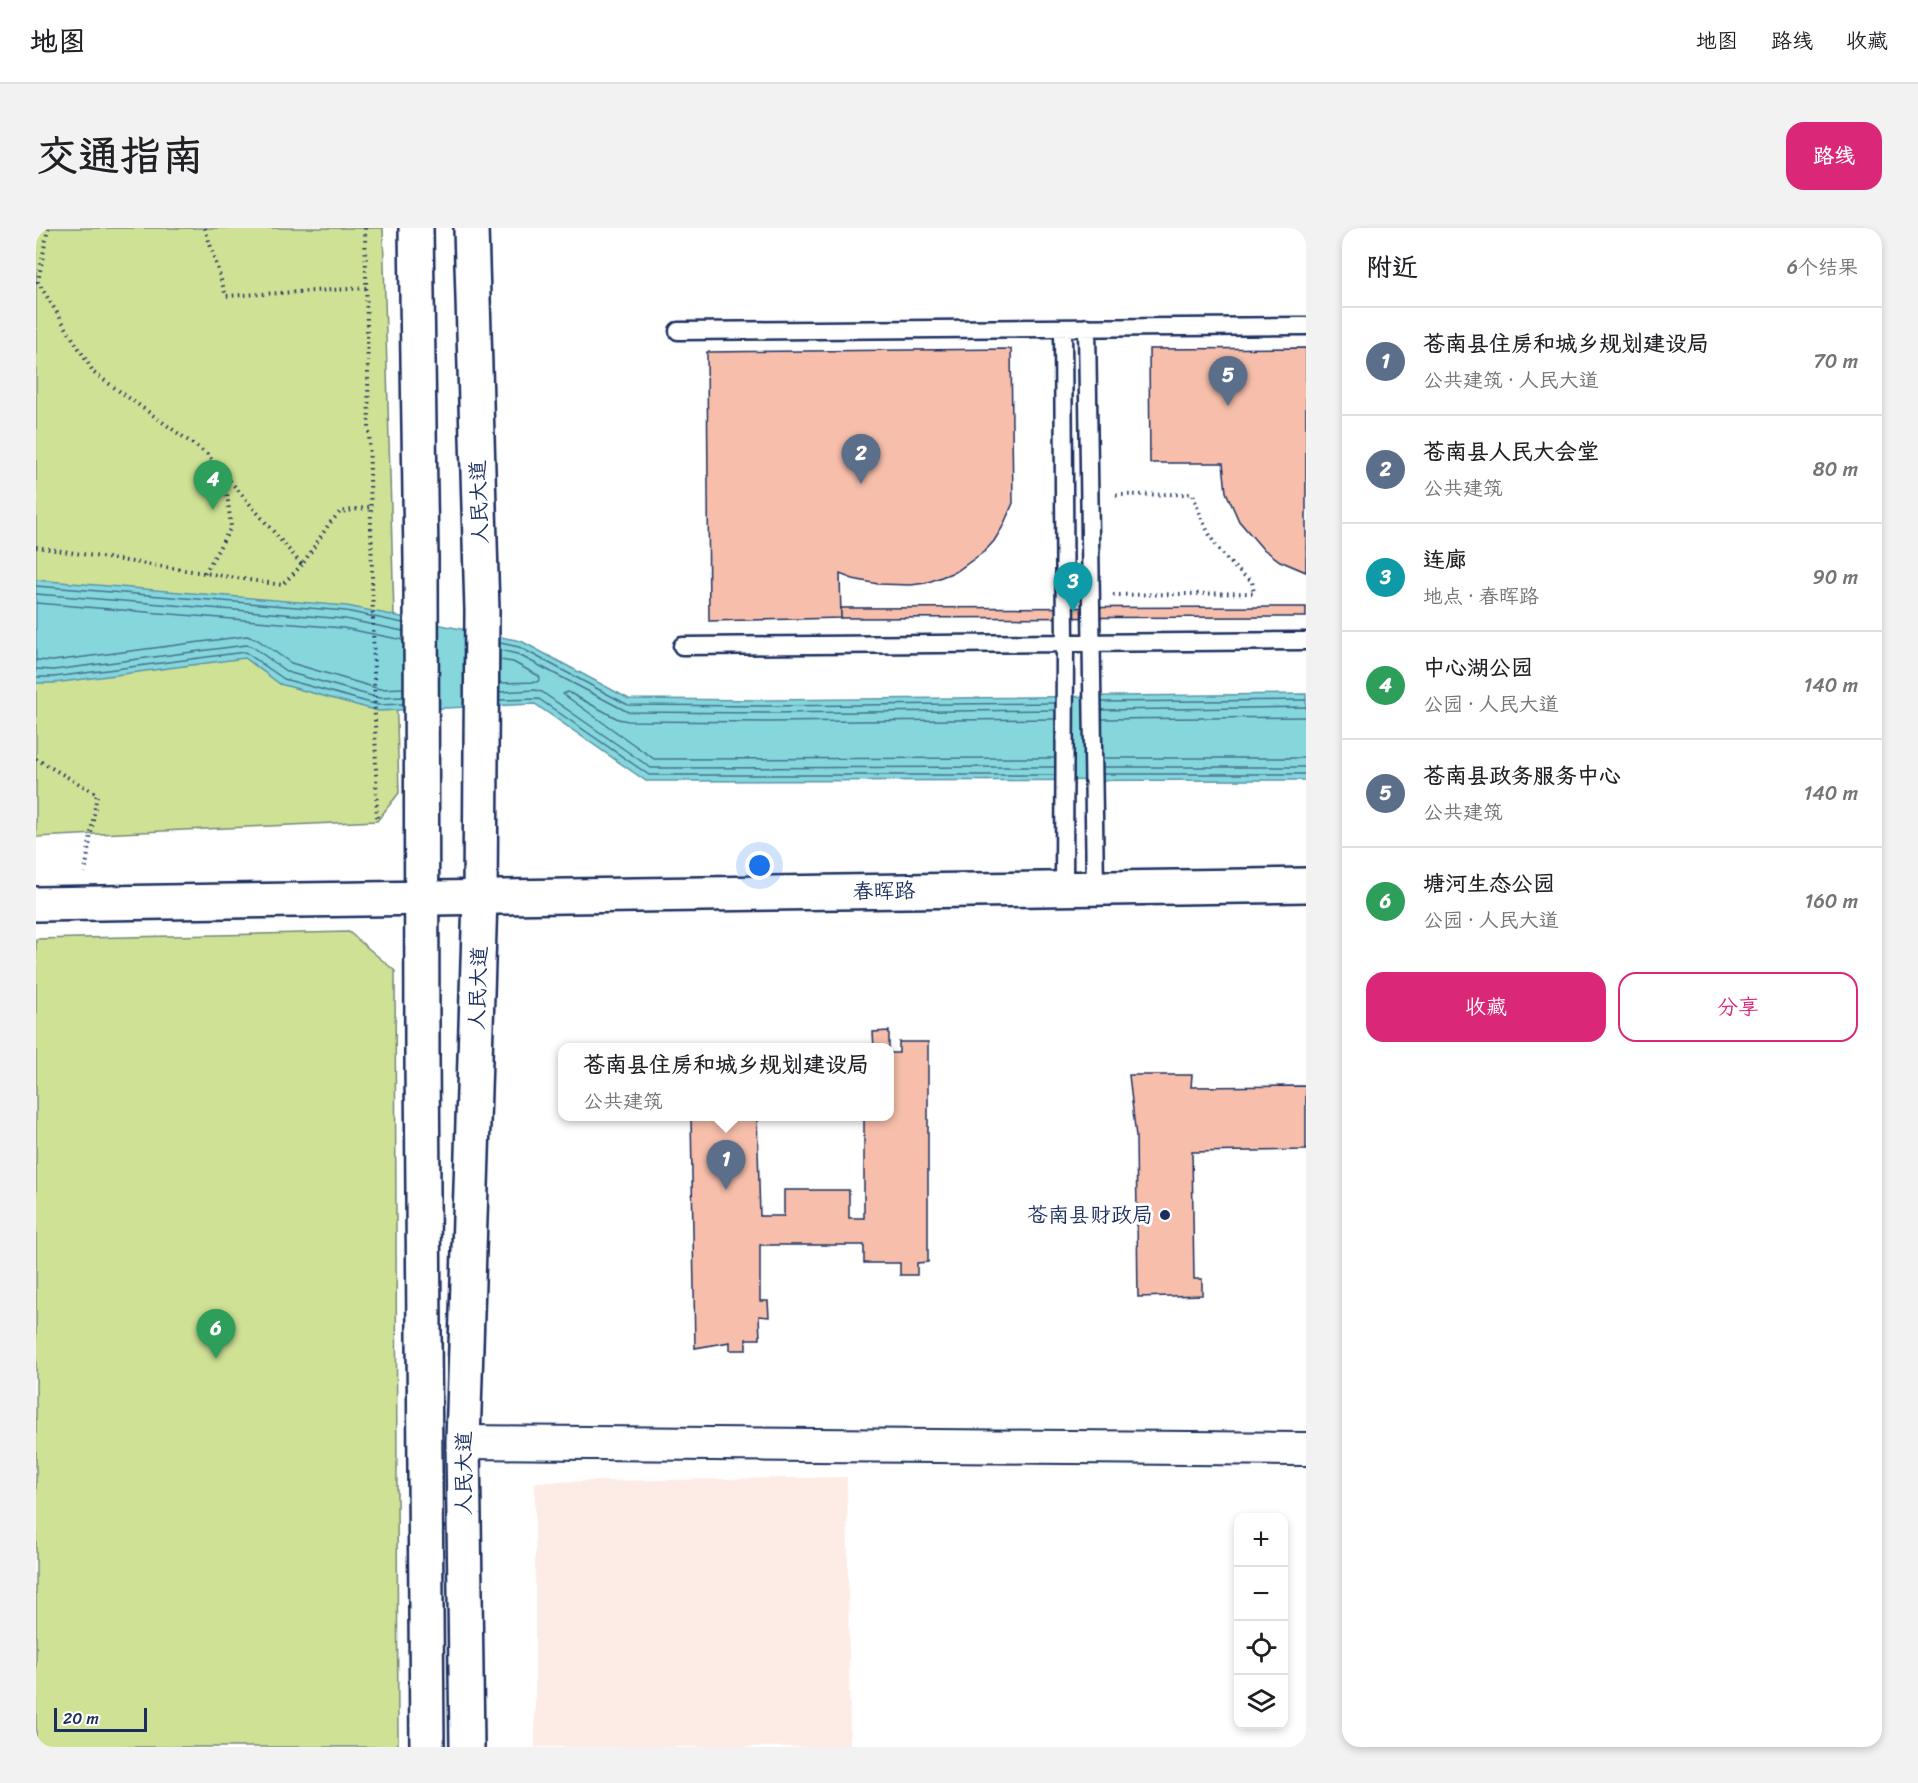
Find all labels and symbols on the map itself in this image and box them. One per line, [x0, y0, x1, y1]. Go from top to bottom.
pin: 5 [1208, 356, 1248, 406]
pin: 2 [842, 434, 880, 484]
street label: 人民大道 [459, 459, 499, 545]
pin: 4 [194, 460, 232, 510]
pin: 3 [1054, 562, 1092, 612]
your location [745, 851, 774, 880]
street label: 春晖路 [852, 871, 916, 911]
street label: 人民大道 [458, 945, 498, 1031]
pin: 1 [706, 1140, 746, 1190]
place label: 苍南县财政局 [1027, 1196, 1153, 1234]
marker: 苍南县财政局 [1158, 1208, 1172, 1222]
pin: 6 [196, 1310, 236, 1359]
street label: 人民大道 [445, 1431, 483, 1515]
scale bar [54, 1705, 147, 1732]

